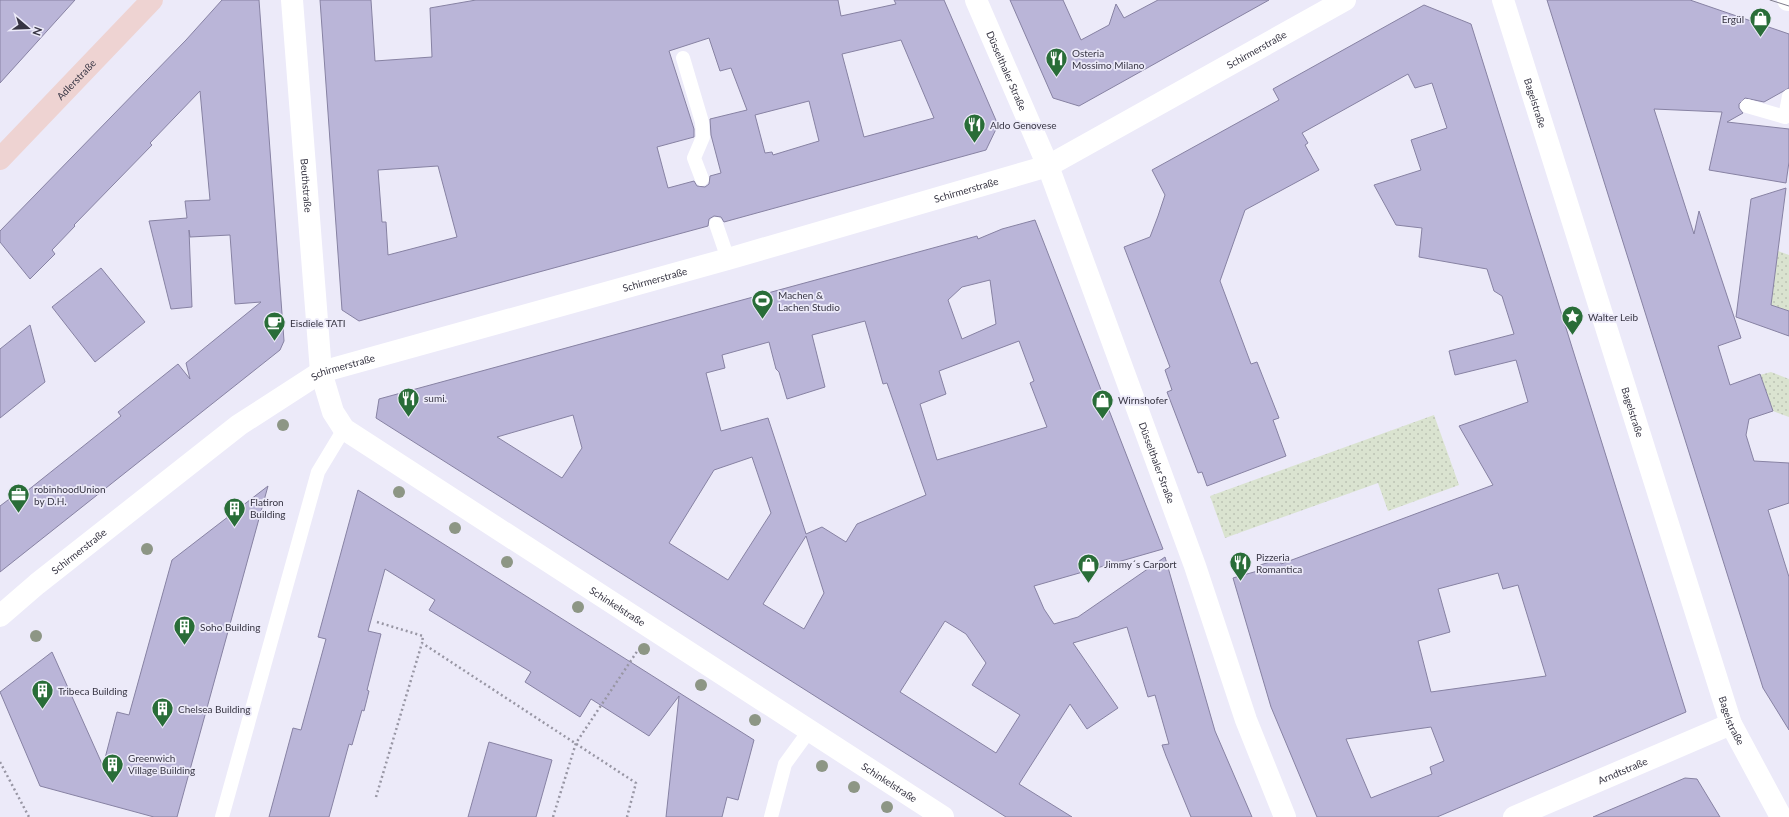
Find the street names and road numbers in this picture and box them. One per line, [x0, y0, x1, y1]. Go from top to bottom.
street label: Schirmerstraße [1224, 28, 1288, 71]
street label: Düsselthaler Straße [984, 29, 1029, 112]
street label: Adlerstraße [54, 57, 98, 102]
street label: Bagelstraße [1522, 77, 1549, 129]
street label: Beuthstraße [298, 158, 315, 213]
street label: Schirmerstraße [933, 175, 1000, 205]
street label: Schirmerstraße [621, 265, 688, 294]
street label: Schirmerstraße [309, 351, 376, 383]
street label: Bagelstraße [1619, 386, 1646, 439]
street label: Düsselthaler Straße [1137, 420, 1177, 505]
street label: Schirmerstraße [49, 526, 109, 576]
street label: Schinkelstraße [587, 584, 648, 629]
street label: Bagelstraße [1717, 695, 1747, 747]
street label: Arndtstraße [1596, 755, 1649, 786]
street label: Schinkelstraße [859, 760, 919, 805]

